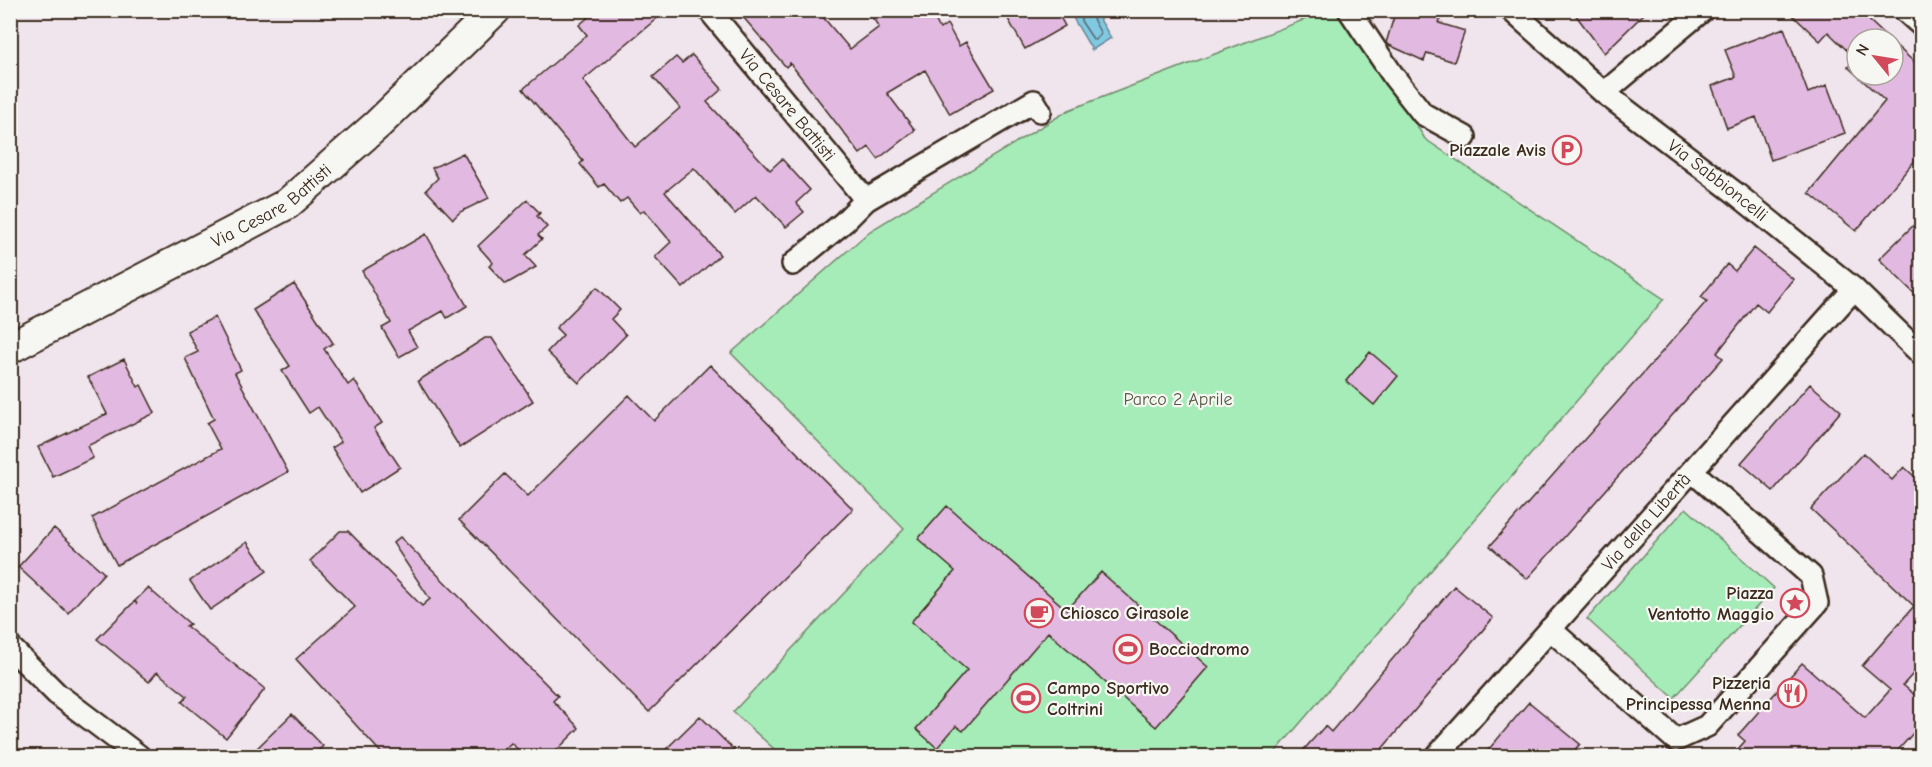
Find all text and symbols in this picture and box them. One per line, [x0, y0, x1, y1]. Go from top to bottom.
north arrow [1845, 27, 1905, 87]
text: N [1852, 41, 1873, 59]
street label: Via Cesare Battisti [734, 45, 839, 166]
parking icon: Piazzale Avis [1551, 134, 1583, 166]
street label: Via Sabbioncelli [1663, 135, 1772, 226]
place label: Piazzale Avis [1449, 140, 1546, 161]
street label: Via Cesare Battisti [208, 160, 336, 252]
park label: Parco 2 Aprile [1123, 389, 1233, 410]
street label: Via della Libertà [1597, 469, 1696, 575]
place label: Piazza Ventotto Maggio [1648, 583, 1774, 625]
place icon: Piazza Ventotto Maggio [1779, 587, 1811, 619]
cafe icon: Chiosco Girasole [1023, 597, 1055, 629]
place label: Chiosco Girasole [1060, 603, 1189, 624]
sports icon: Bocciodromo [1112, 633, 1144, 665]
place label: Bocciodromo [1149, 639, 1249, 660]
place label: Pizzeria Principessa Menna [1626, 673, 1771, 715]
restaurant icon: Pizzeria Principessa Menna [1776, 677, 1808, 709]
place label: Campo Sportivo Coltrini [1047, 678, 1169, 720]
sports icon: Campo Sportivo Coltrini [1010, 682, 1042, 714]

